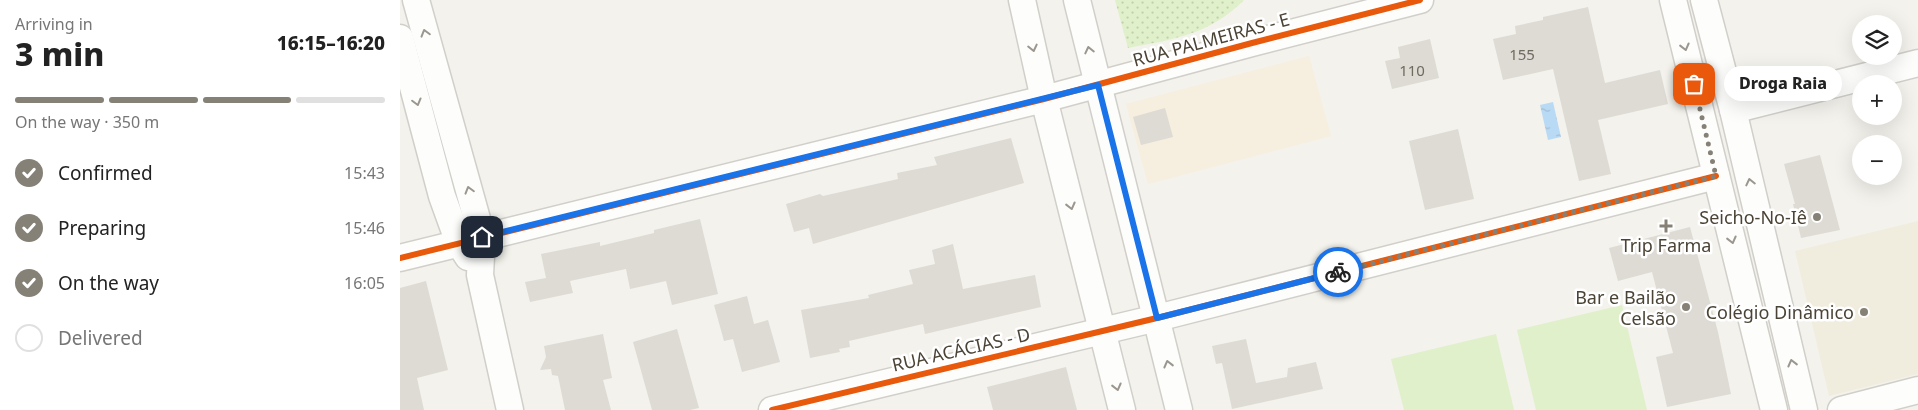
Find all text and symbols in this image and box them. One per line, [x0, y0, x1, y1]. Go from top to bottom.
street label: RUA PALMEIRAS - E [1130, 7, 1292, 71]
text: Arriving in [15, 13, 93, 35]
map controls [1852, 15, 1902, 185]
button: layers [1852, 15, 1902, 65]
text: 16:15–16:20 [277, 30, 385, 56]
one-way arrow [421, 30, 431, 38]
text: 3 min [15, 32, 104, 75]
one-way arrow [1027, 43, 1038, 52]
one-way arrow [1679, 43, 1689, 51]
house number: 155 [1509, 44, 1535, 64]
one-way arrow [1084, 45, 1095, 54]
house number: 110 [1399, 60, 1425, 80]
pin [1673, 63, 1715, 105]
callout: Droga Raia [1724, 66, 1842, 102]
icon: bag [1680, 70, 1708, 98]
text: Droga Raia [1739, 72, 1827, 94]
button: + [1852, 75, 1902, 125]
one-way arrow [411, 98, 422, 107]
text: On the way · 350 m [15, 111, 159, 133]
button: − [1852, 135, 1902, 185]
icon: check [15, 159, 43, 187]
text: Confirmed [58, 160, 153, 186]
text: 15:43 [344, 162, 385, 184]
one-way arrow [1745, 178, 1756, 187]
one-way arrow [464, 186, 474, 194]
one-way arrow [1065, 201, 1076, 210]
place label: Seicho-No-Iê [1699, 205, 1807, 229]
marker: Seicho-No-Iê [1811, 211, 1823, 223]
icon: check [15, 214, 43, 242]
text: Preparing [58, 215, 146, 241]
pin [461, 216, 503, 258]
text: 15:46 [344, 217, 385, 239]
marker: Trip Farma [1660, 220, 1672, 232]
icon: home [468, 223, 496, 251]
place label: Trip Farma [1621, 233, 1711, 257]
one-way arrow [1726, 236, 1737, 245]
courier [1313, 247, 1363, 297]
icon: bike [1324, 258, 1352, 286]
icon: check [15, 269, 43, 297]
text: On the way [58, 270, 159, 296]
text: 16:05 [344, 272, 385, 294]
place label: Bar e Bailão Celsão [1575, 285, 1676, 330]
place label: Colégio Dinâmico [1706, 300, 1854, 324]
marker: Bar e Bailão Celsão [1680, 301, 1692, 313]
marker: Colégio Dinâmico [1858, 306, 1870, 318]
street label: RUA ACÁCIAS - D [890, 321, 1032, 377]
text: Delivered [58, 325, 143, 351]
one-way arrow [1163, 359, 1174, 368]
one-way arrow [1788, 359, 1798, 367]
one-way arrow [1111, 383, 1122, 392]

